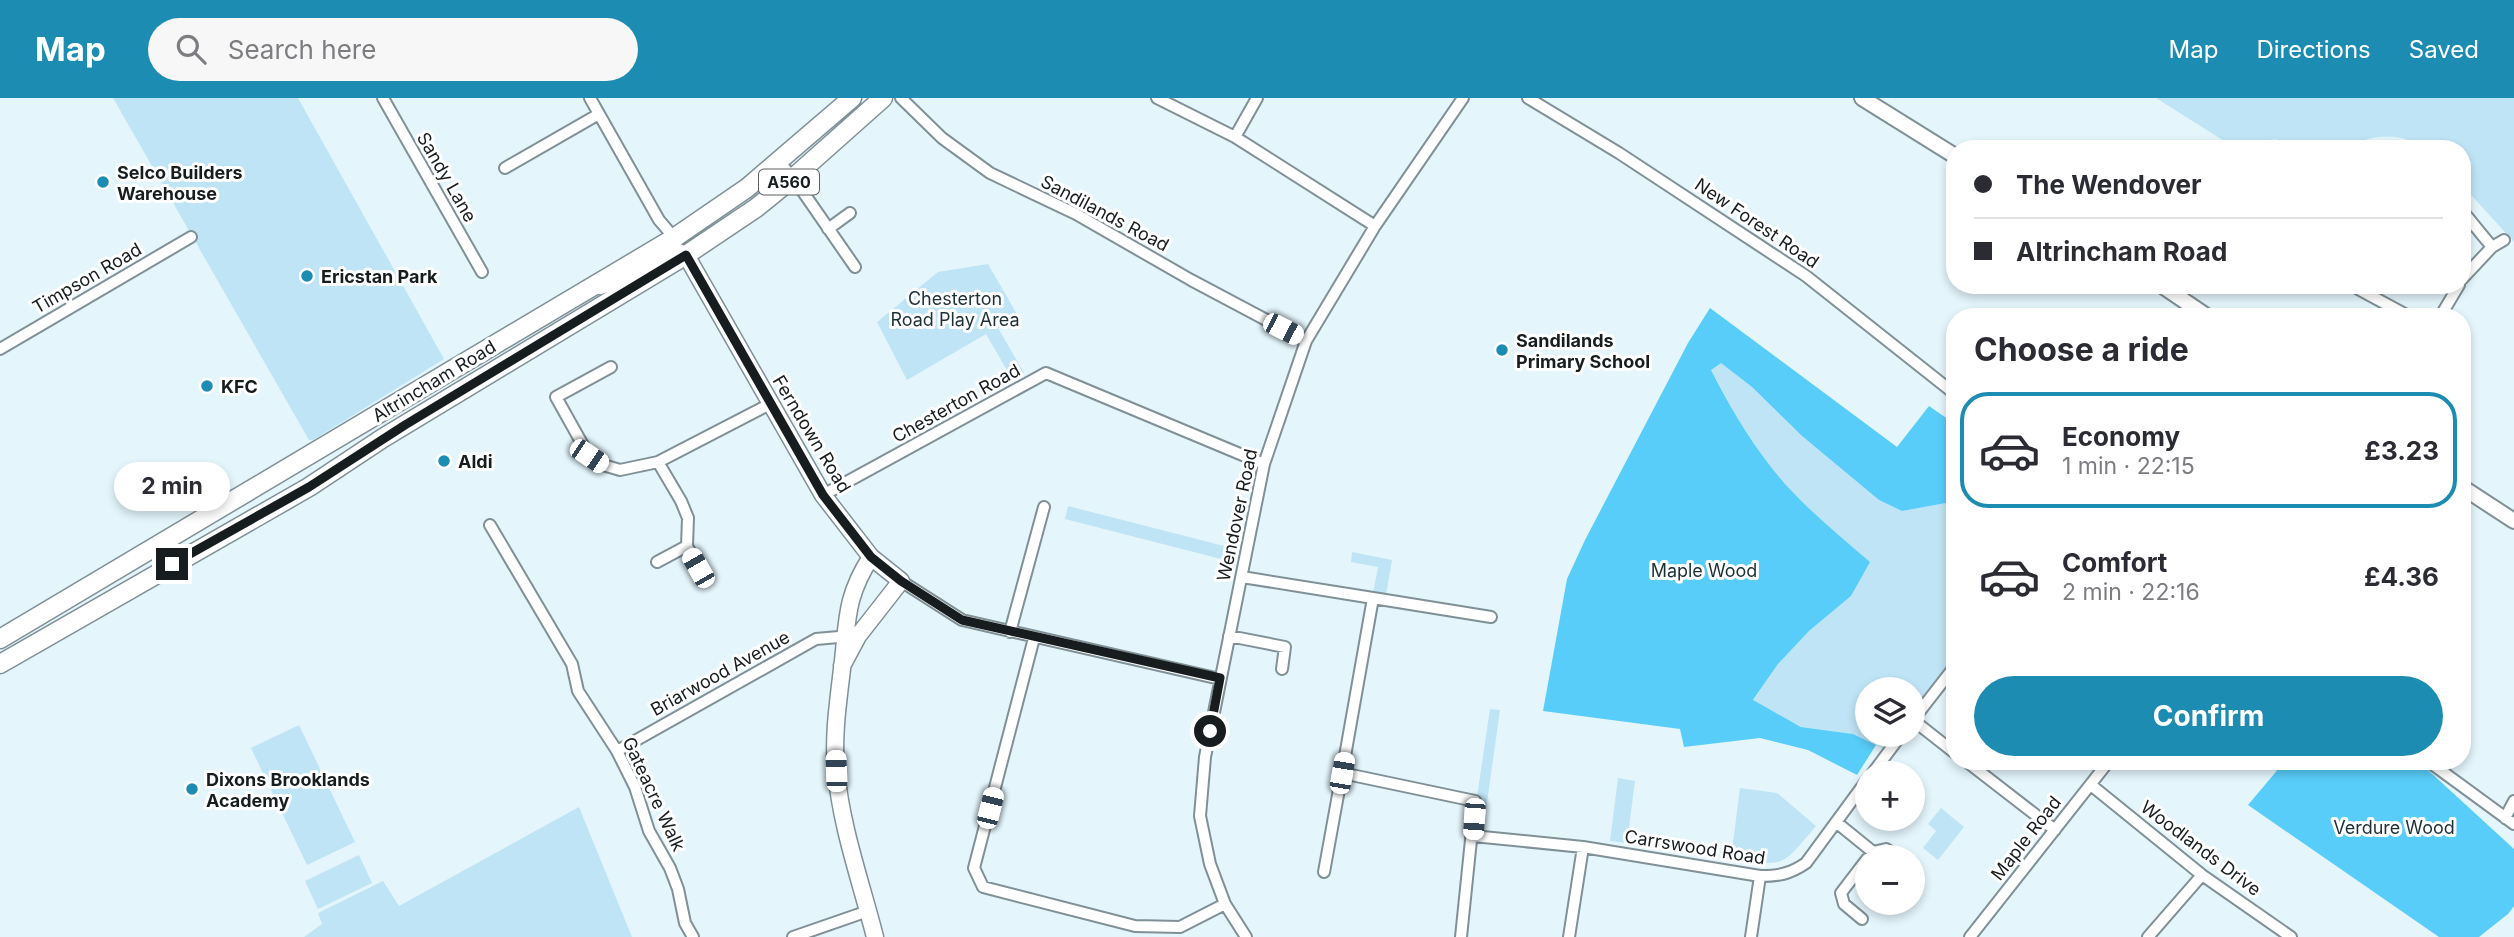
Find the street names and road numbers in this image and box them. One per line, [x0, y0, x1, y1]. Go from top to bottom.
street label: Sandy Lane [413, 128, 481, 226]
road number: A560 [759, 170, 819, 194]
street label: Sandilands Road [1037, 170, 1173, 256]
street label: New Forest Road [1691, 174, 1823, 272]
street label: Timpson Road [29, 238, 145, 318]
street label: Altrincham Road [368, 336, 500, 426]
street label: Chesterton Road [889, 359, 1023, 447]
street label: Ferndown Road [769, 371, 855, 497]
street label: Wendover Road [1213, 447, 1261, 583]
street label: Briarwood Avenue [647, 626, 793, 720]
street label: Gateacre Walk [618, 734, 690, 855]
street label: Maple Road [1987, 792, 2065, 884]
street label: Woodlands Drive [2137, 796, 2265, 900]
street label: Carrswood Road [1623, 826, 1767, 868]

